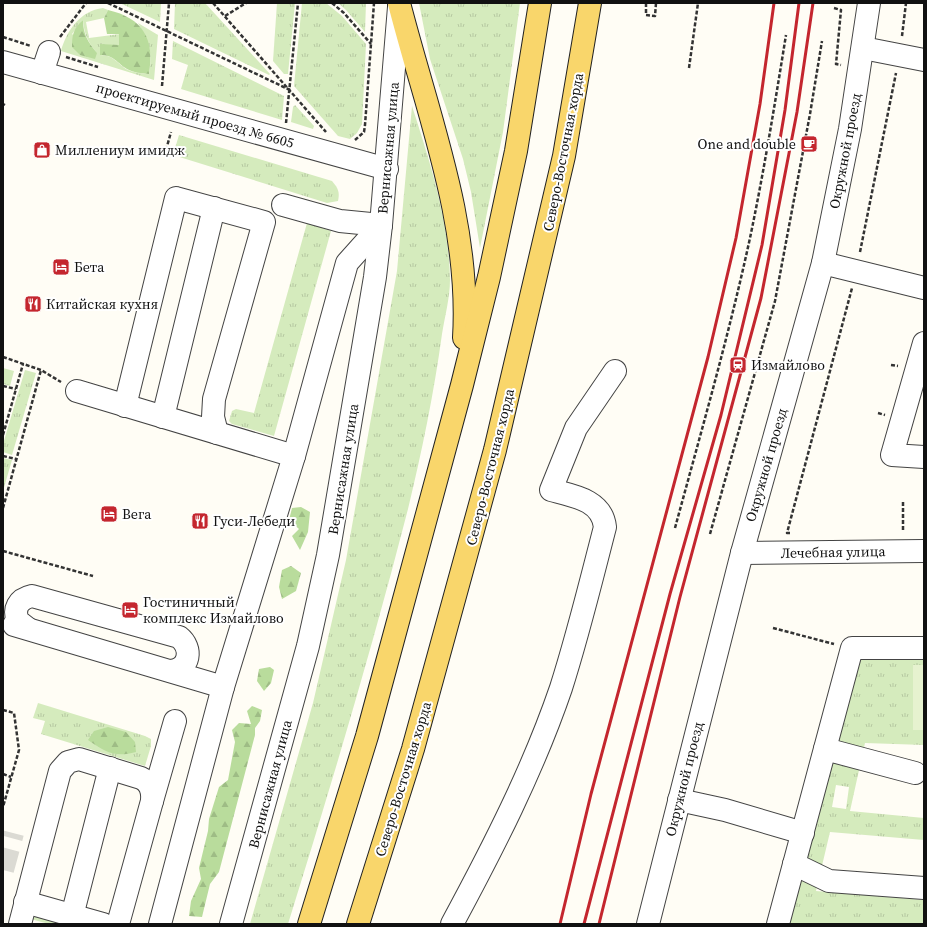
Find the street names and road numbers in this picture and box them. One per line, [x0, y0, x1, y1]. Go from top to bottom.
street label: Северо-Восточная хорда [538, 70, 588, 233]
street label: проектируемый проезд № 6605 [94, 77, 296, 153]
street label: Вернисажная улица [372, 80, 404, 215]
street label: Окружной проезд [824, 91, 866, 211]
street label: Северо-Восточная хорда [461, 386, 519, 547]
street label: Вернисажная улица [323, 401, 363, 536]
street label: Окружной проезд [740, 406, 792, 524]
street label: Лечебная улица [780, 541, 886, 563]
street label: Северо-Восточная хорда [370, 698, 436, 859]
street label: Вернисажная улица [243, 717, 297, 851]
street label: Окружной проезд [660, 720, 708, 838]

